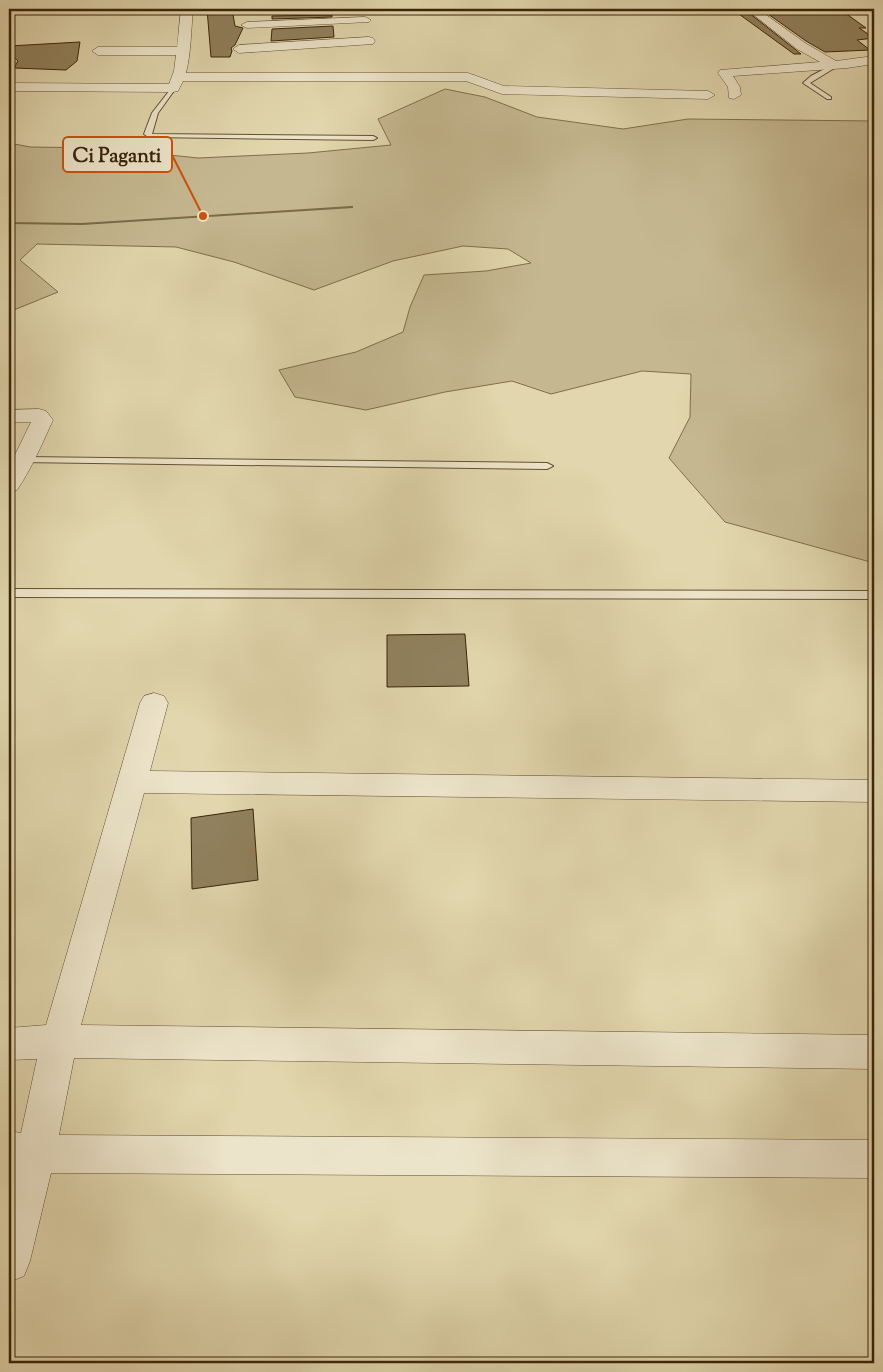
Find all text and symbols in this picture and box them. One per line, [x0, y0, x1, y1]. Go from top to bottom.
callout: Ci Paganti [63, 137, 172, 172]
text: Ci Paganti [73, 143, 162, 172]

